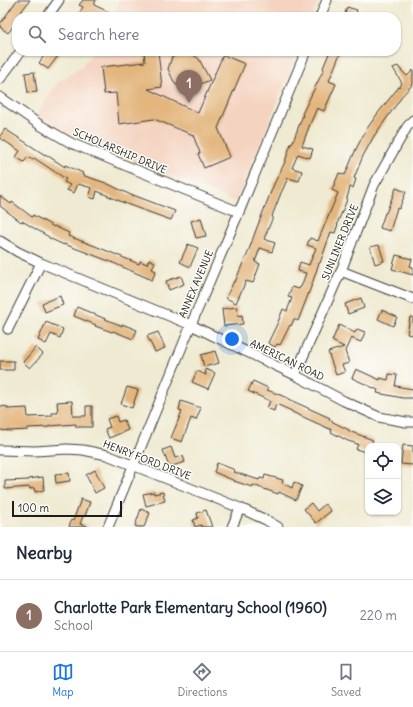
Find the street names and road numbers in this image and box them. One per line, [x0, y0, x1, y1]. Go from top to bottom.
street label: SCHOLARSHIP DRIVE [71, 125, 169, 177]
street label: SUNLINER DRIVE [319, 202, 361, 282]
street label: ANNEX AVENUE [176, 248, 216, 320]
street label: AMERICAN ROAD [248, 336, 326, 384]
street label: HENRY FORD DRIVE [101, 437, 193, 483]

